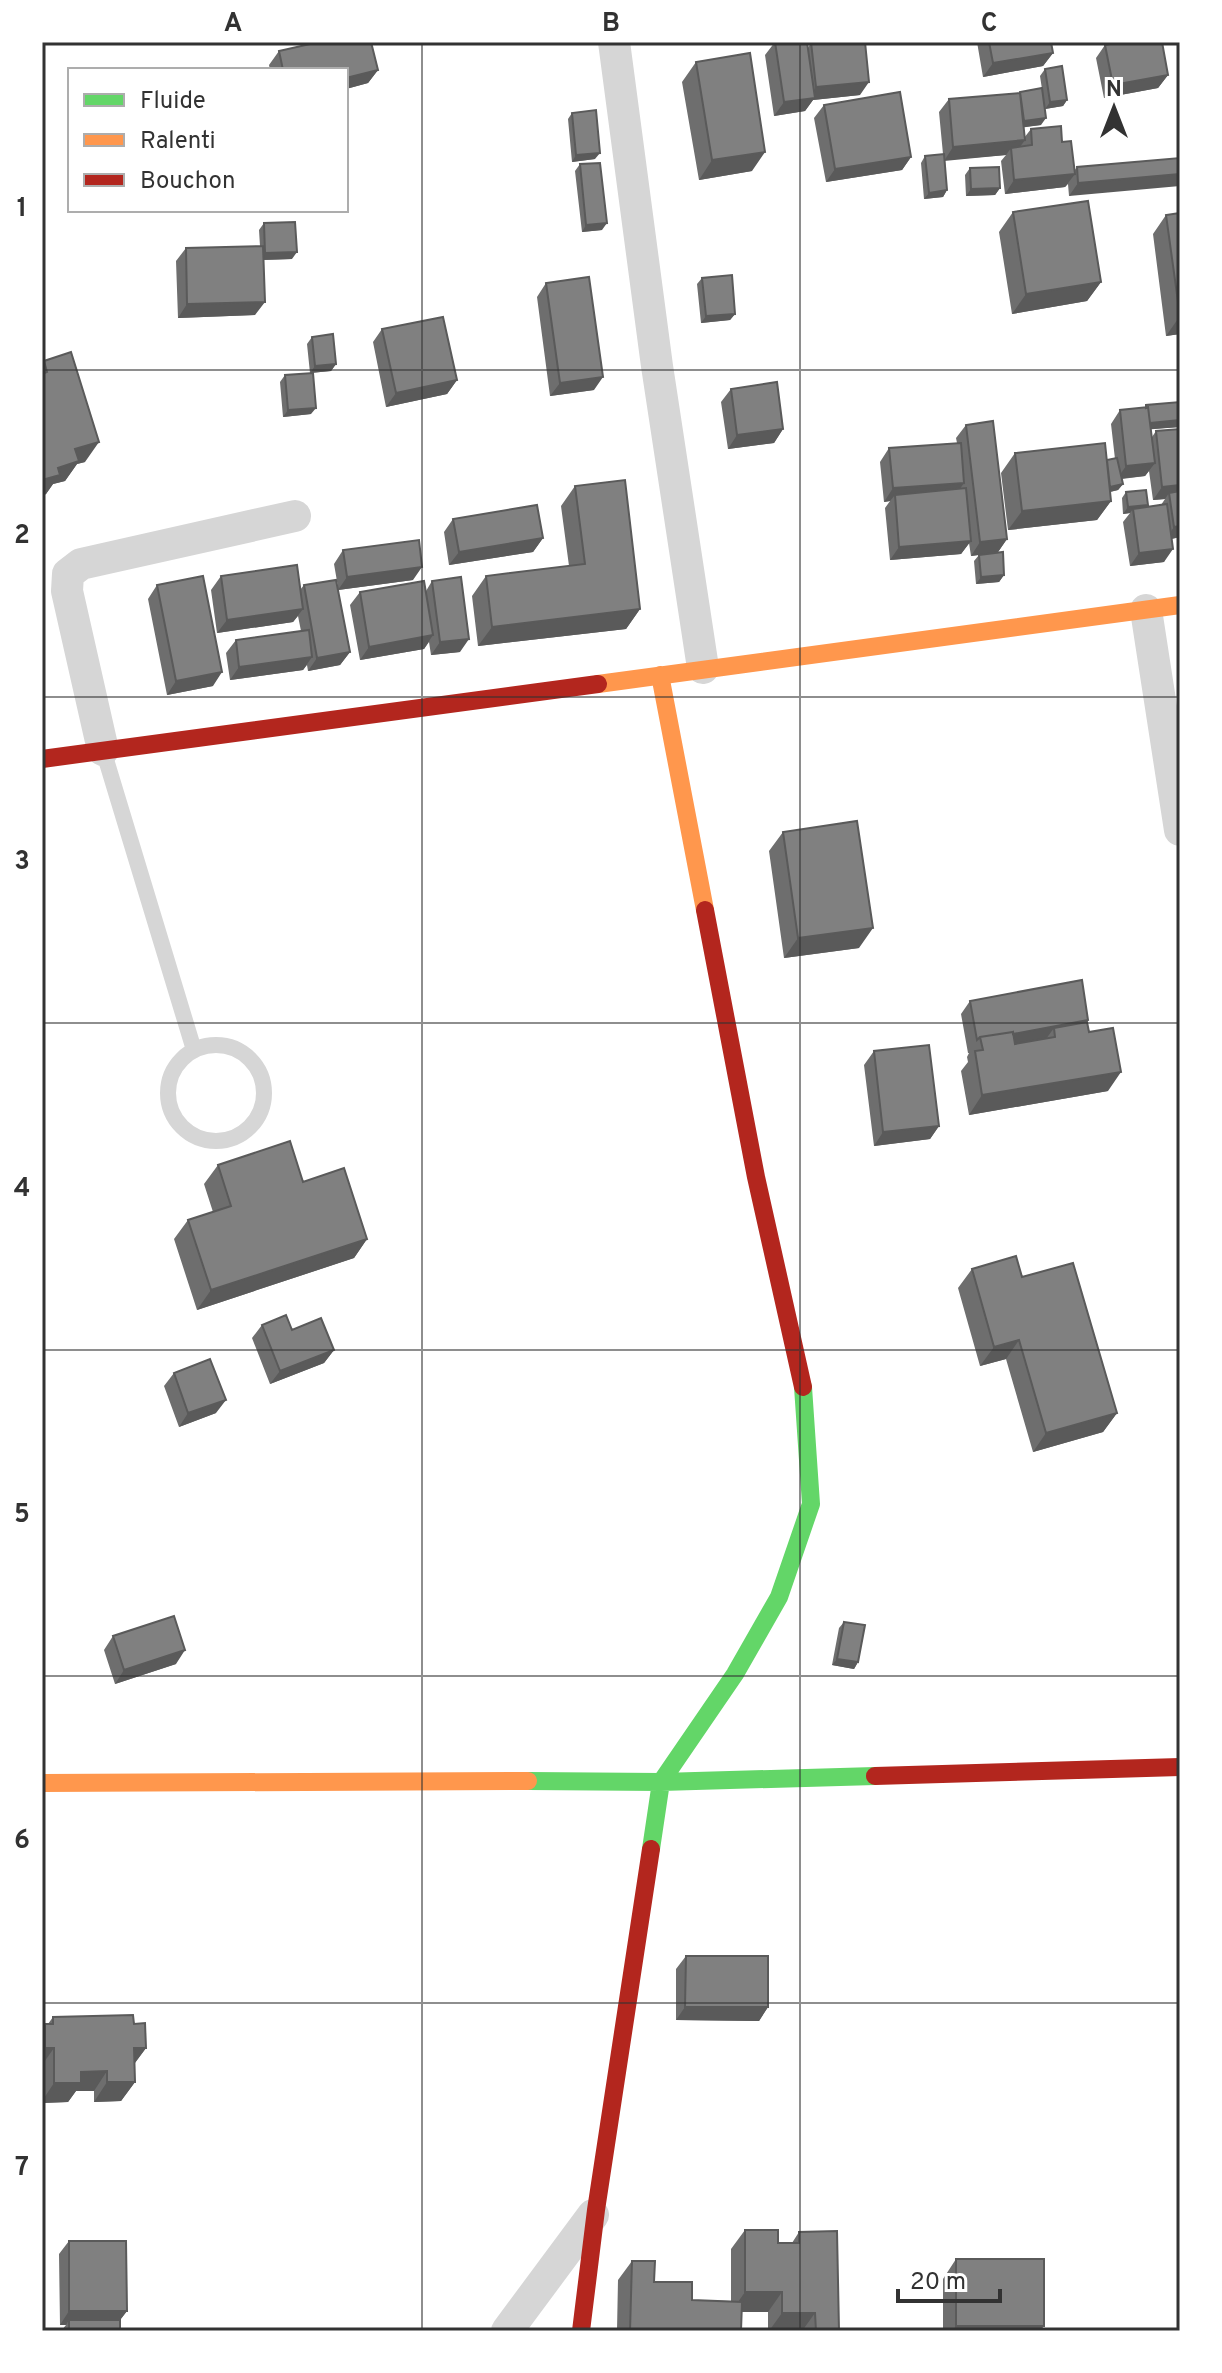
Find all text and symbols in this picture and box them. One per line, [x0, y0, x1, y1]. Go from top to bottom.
text: A [224, 8, 242, 41]
text: B [602, 8, 620, 41]
text: C [981, 8, 997, 41]
legend [68, 68, 348, 212]
north arrow [1074, 68, 1154, 148]
text: N [1106, 77, 1122, 104]
text: Fluide [140, 87, 206, 117]
text: Ralenti [140, 127, 216, 157]
text: Bouchon [140, 167, 235, 197]
text: 1 [17, 193, 27, 226]
text: 2 [14, 520, 30, 553]
text: 3 [14, 846, 30, 879]
text: 4 [14, 1173, 30, 1206]
text: 5 [14, 1499, 30, 1532]
text: 6 [14, 1825, 30, 1858]
text: 7 [15, 2152, 29, 2185]
scale bar [898, 2253, 1000, 2303]
text: 20 m [910, 2268, 966, 2298]

